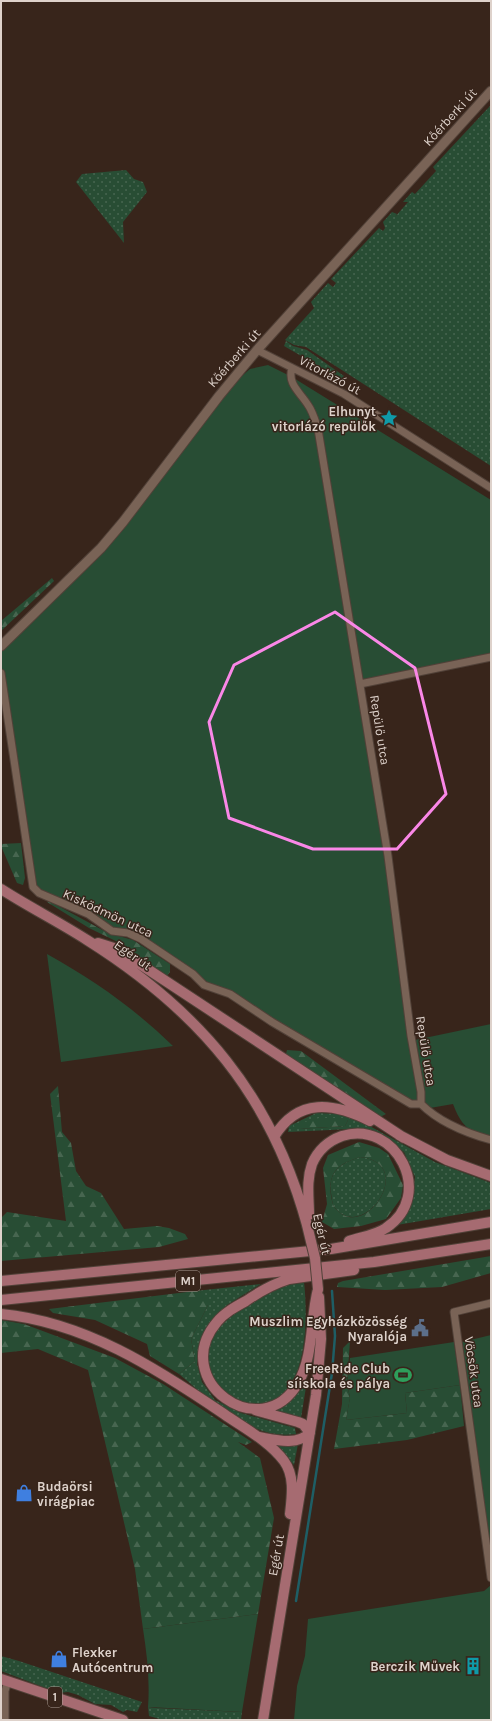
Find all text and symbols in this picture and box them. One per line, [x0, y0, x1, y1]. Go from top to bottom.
street label: Kőérberki út [420, 85, 480, 149]
street label: Kőérberki út [205, 326, 264, 390]
street label: Vitorlázó út [297, 352, 364, 398]
place label: Elhunyt vitorlázó repülők [272, 404, 376, 434]
place icon: Elhunyt vitorlázó repülők [379, 408, 399, 428]
street label: Repülő utca [367, 694, 393, 766]
street label: Kisködmön utca [61, 886, 155, 940]
street label: Egér út [112, 937, 155, 973]
street label: Repülő utca [413, 1015, 439, 1087]
street label: Egér út [310, 1212, 334, 1256]
road number: M1 [176, 1271, 200, 1291]
place label: Muszlim Egyházközösség Nyaralója [249, 1314, 407, 1344]
public building icon: Muszlim Egyházközösség Nyaralója [410, 1318, 430, 1338]
street label: Vöcsök utca [462, 1335, 486, 1409]
place label: FreeRide Club síiskola és pálya [287, 1361, 390, 1391]
sports icon: FreeRide Club síiskola és pálya [393, 1365, 413, 1385]
place label: Budaörsi virágpiac [37, 1479, 95, 1509]
shop icon: Budaörsi virágpiac [14, 1483, 34, 1503]
street label: Egér út [265, 1533, 287, 1577]
place label: Flexker Autócentrum [72, 1645, 153, 1675]
shop icon: Flexker Autócentrum [49, 1649, 69, 1669]
building icon: Berczik Művek [463, 1656, 483, 1676]
place label: Berczik Művek [370, 1659, 460, 1674]
road number: 1 [48, 1687, 62, 1707]

